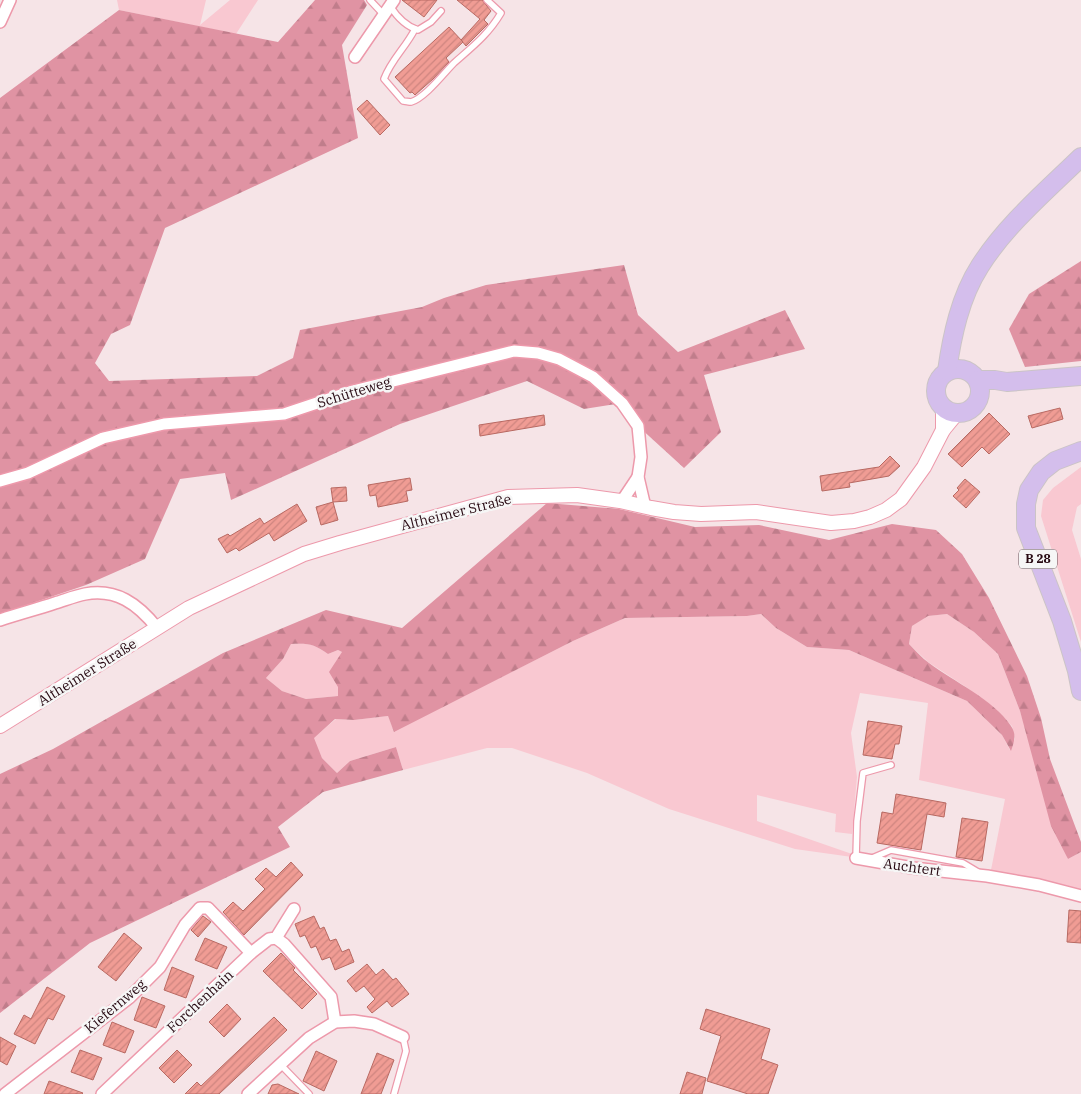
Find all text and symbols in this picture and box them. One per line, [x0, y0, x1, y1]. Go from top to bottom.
street label: Schütteweg [315, 372, 393, 412]
street label: Altheimer Straße [399, 490, 513, 534]
road number: B 28 [1019, 550, 1057, 568]
street label: Altheimer Straße [34, 634, 140, 710]
street label: Auchtert [882, 854, 942, 880]
street label: Forchenhain [163, 966, 237, 1036]
street label: Kiefernweg [81, 975, 150, 1037]

